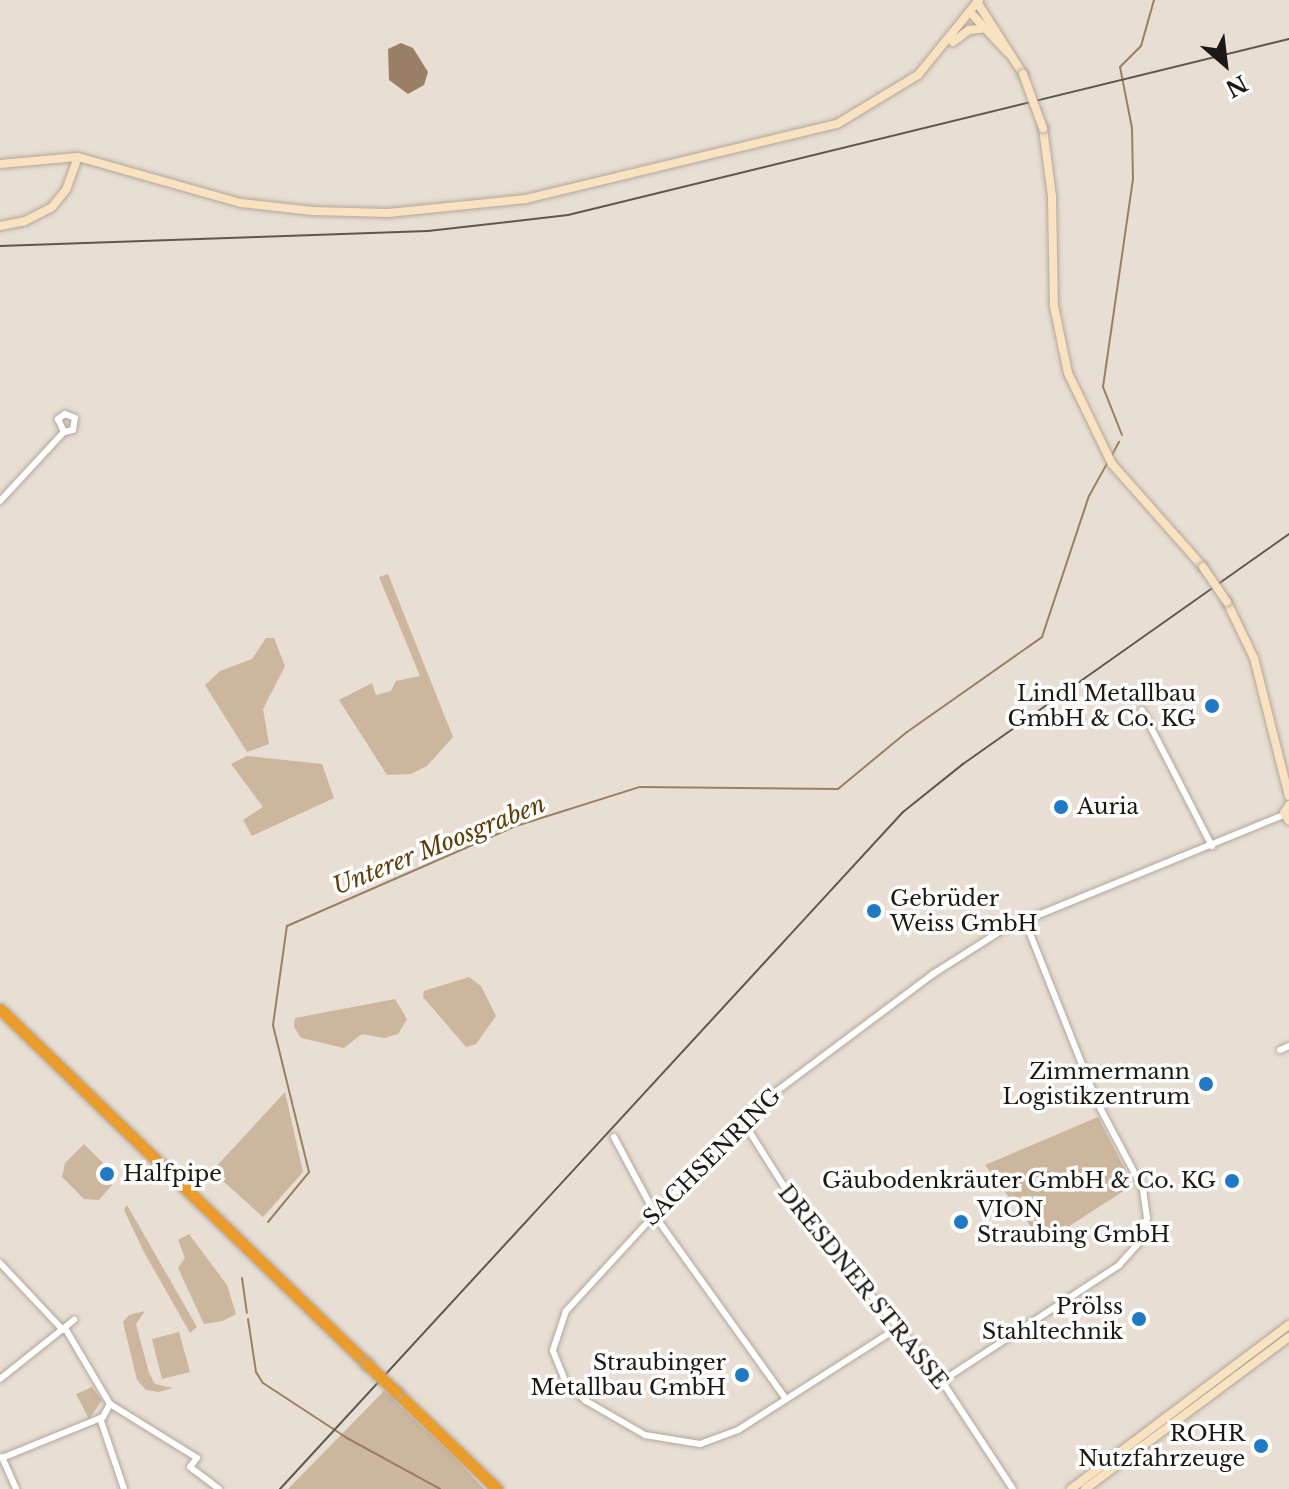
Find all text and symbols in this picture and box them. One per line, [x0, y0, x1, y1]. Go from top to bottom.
north arrow [1185, 24, 1265, 104]
text: N [1221, 69, 1252, 102]
place label: Lindl Metallbau GmbH & Co. KG [1008, 680, 1196, 732]
marker: Lindl Metallbau GmbH & Co. KG [1203, 697, 1221, 715]
water label: Unterer Moosgraben [328, 789, 550, 901]
place label: Auria [1077, 794, 1139, 820]
marker: Auria [1052, 798, 1070, 816]
place label: Gebrüder Weiss GmbH [890, 885, 1038, 936]
marker: Gebrüder Weiss GmbH [865, 902, 883, 920]
place label: Zimmermann Logistikzentrum [1002, 1058, 1190, 1110]
marker: Zimmermann Logistikzentrum [1197, 1075, 1215, 1093]
street label: SACHSENRING [638, 1083, 786, 1231]
place label: Halfpipe [123, 1161, 222, 1187]
marker: Halfpipe [98, 1165, 116, 1183]
place label: Gäubodenkräuter GmbH & Co. KG [821, 1168, 1216, 1194]
marker: Gäubodenkräuter GmbH & Co. KG [1223, 1172, 1241, 1190]
street label: DRESDNER STRASSE [772, 1179, 954, 1395]
place label: VION Straubing GmbH [977, 1196, 1170, 1248]
marker: VION Straubing GmbH [952, 1213, 970, 1231]
place label: Prölss Stahltechnik [982, 1293, 1123, 1344]
marker: Prölss Stahltechnik [1130, 1310, 1148, 1328]
place label: Straubinger Metallbau GmbH [531, 1349, 726, 1400]
marker: Straubinger Metallbau GmbH [733, 1366, 751, 1384]
place label: ROHR Nutzfahrzeuge [1078, 1420, 1245, 1472]
marker: ROHR Nutzfahrzeuge [1252, 1437, 1270, 1455]

